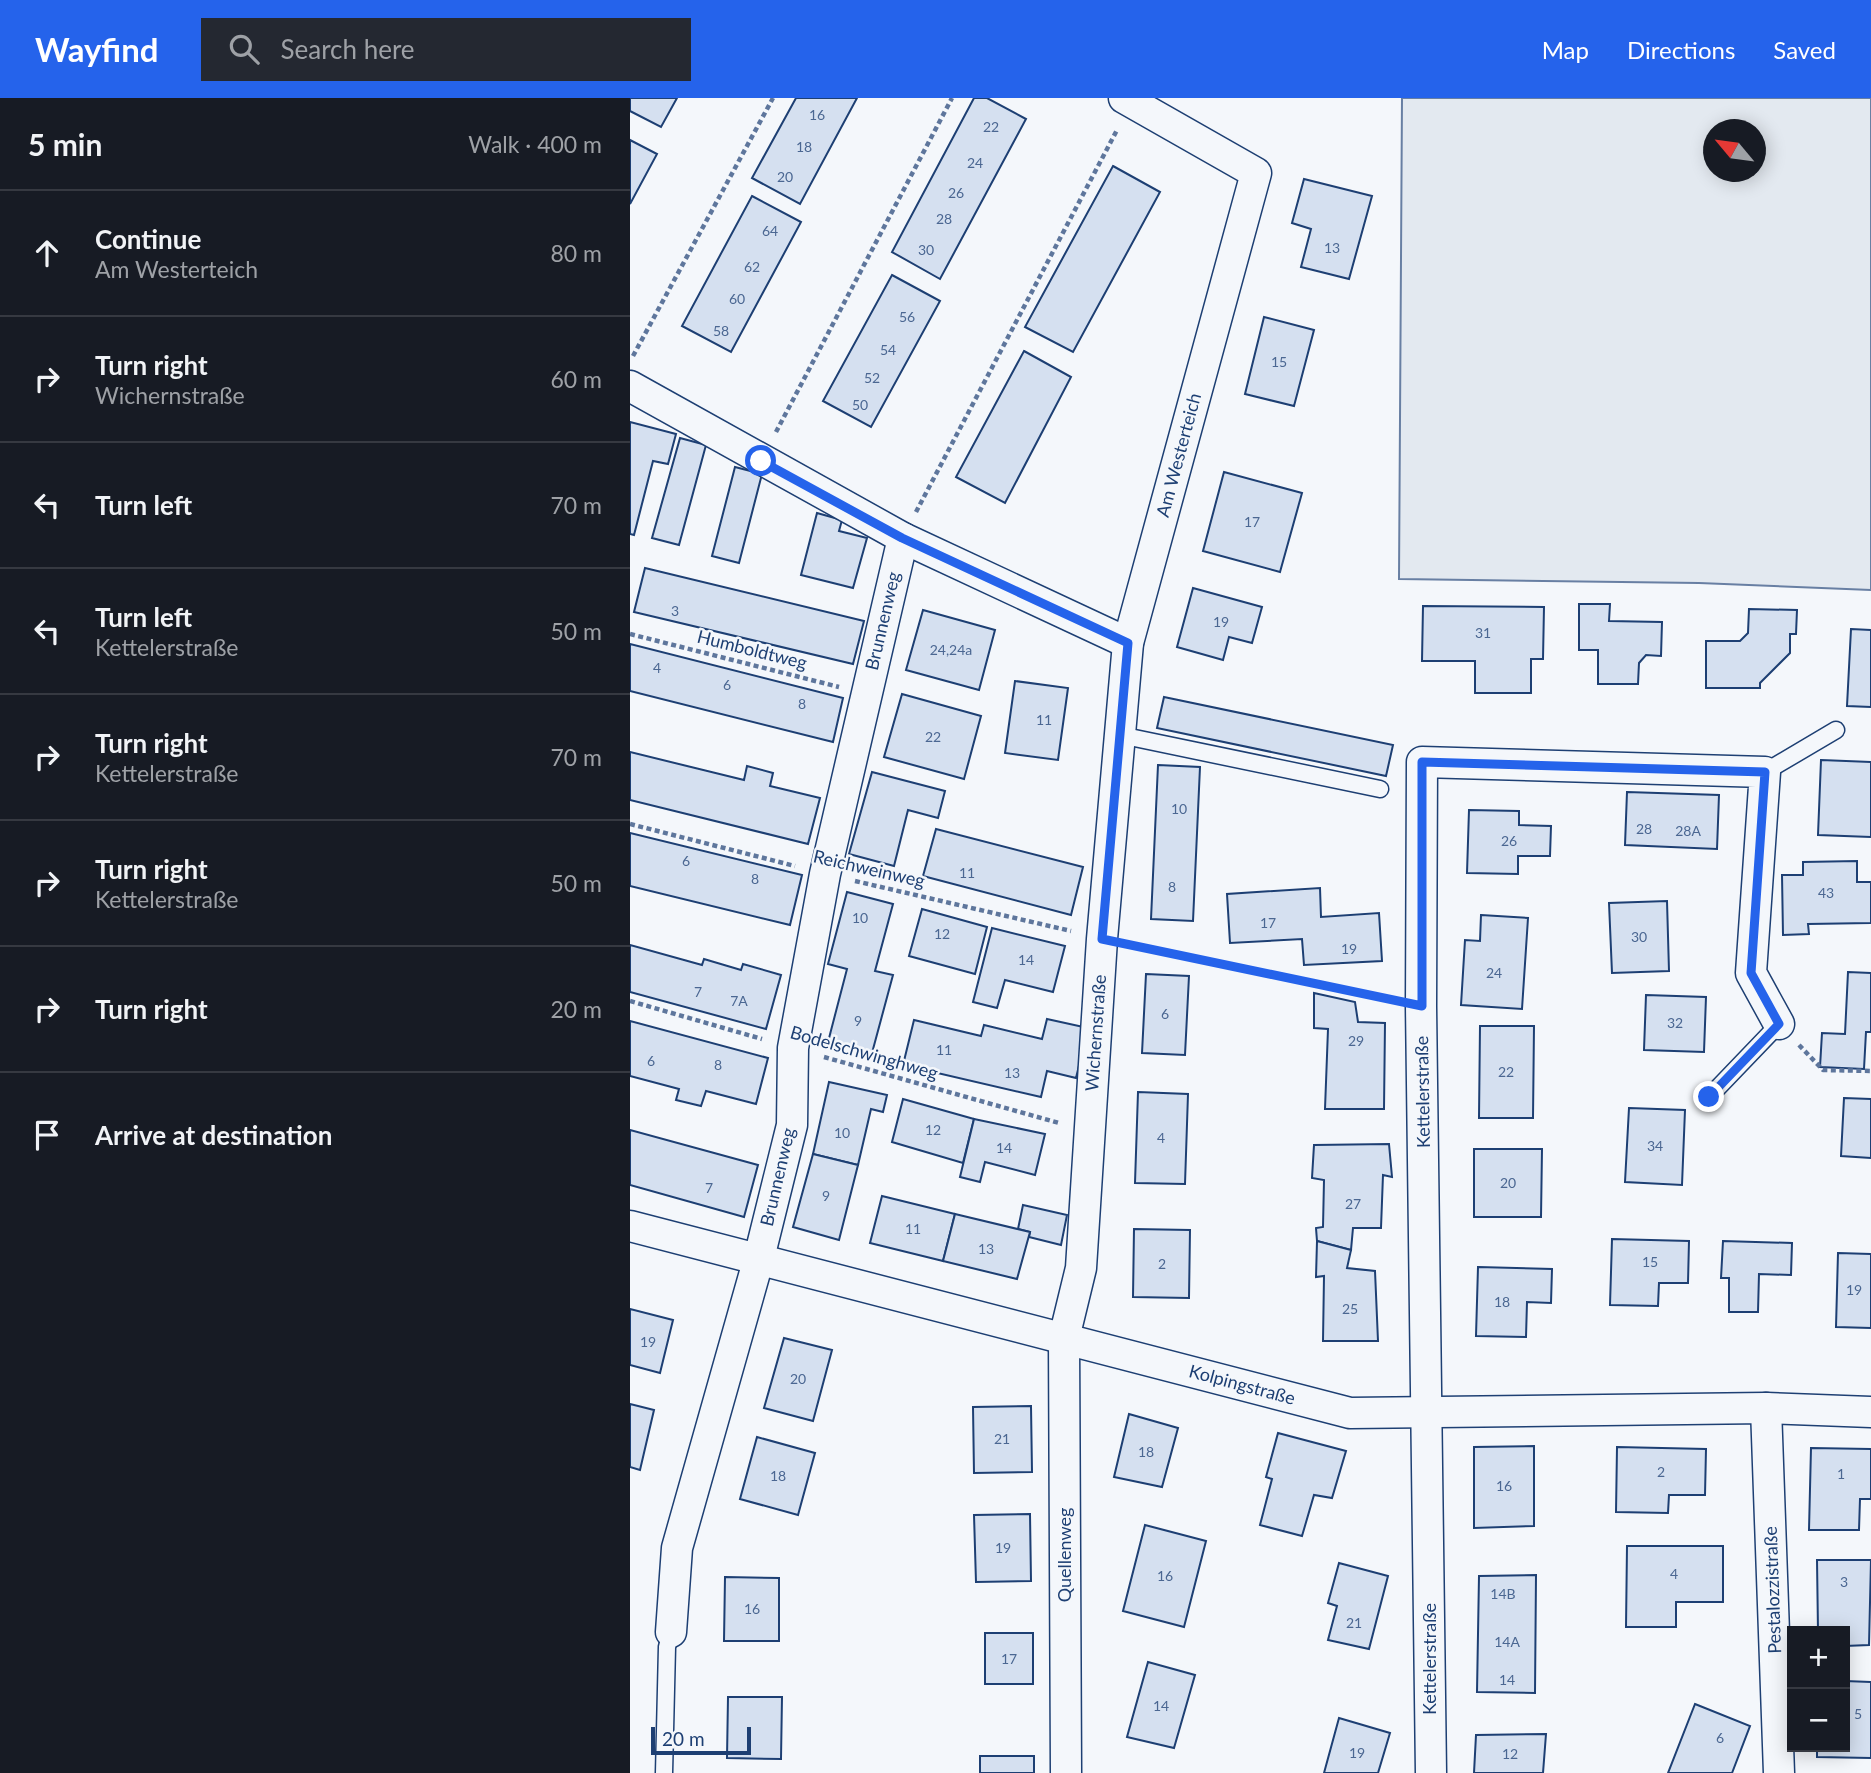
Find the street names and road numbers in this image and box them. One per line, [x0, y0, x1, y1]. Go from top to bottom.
street label: Am Westerteich [1151, 390, 1205, 519]
street label: Brunnenweg [860, 569, 904, 672]
street label: Humboldtweg [695, 625, 809, 673]
street label: Reichweinweg [811, 845, 927, 892]
street label: Wichernstraße [1080, 974, 1110, 1092]
street label: Bodelschwinghweg [788, 1020, 941, 1084]
street label: Kettelerstraße [1410, 1036, 1434, 1148]
street label: Brunnenweg [755, 1125, 799, 1228]
street label: Kolpingstraße [1187, 1359, 1298, 1409]
street label: Quellenweg [1053, 1508, 1075, 1602]
street label: Pestalozzistraße [1759, 1526, 1785, 1654]
street label: Kettelerstraße [1418, 1603, 1440, 1715]

